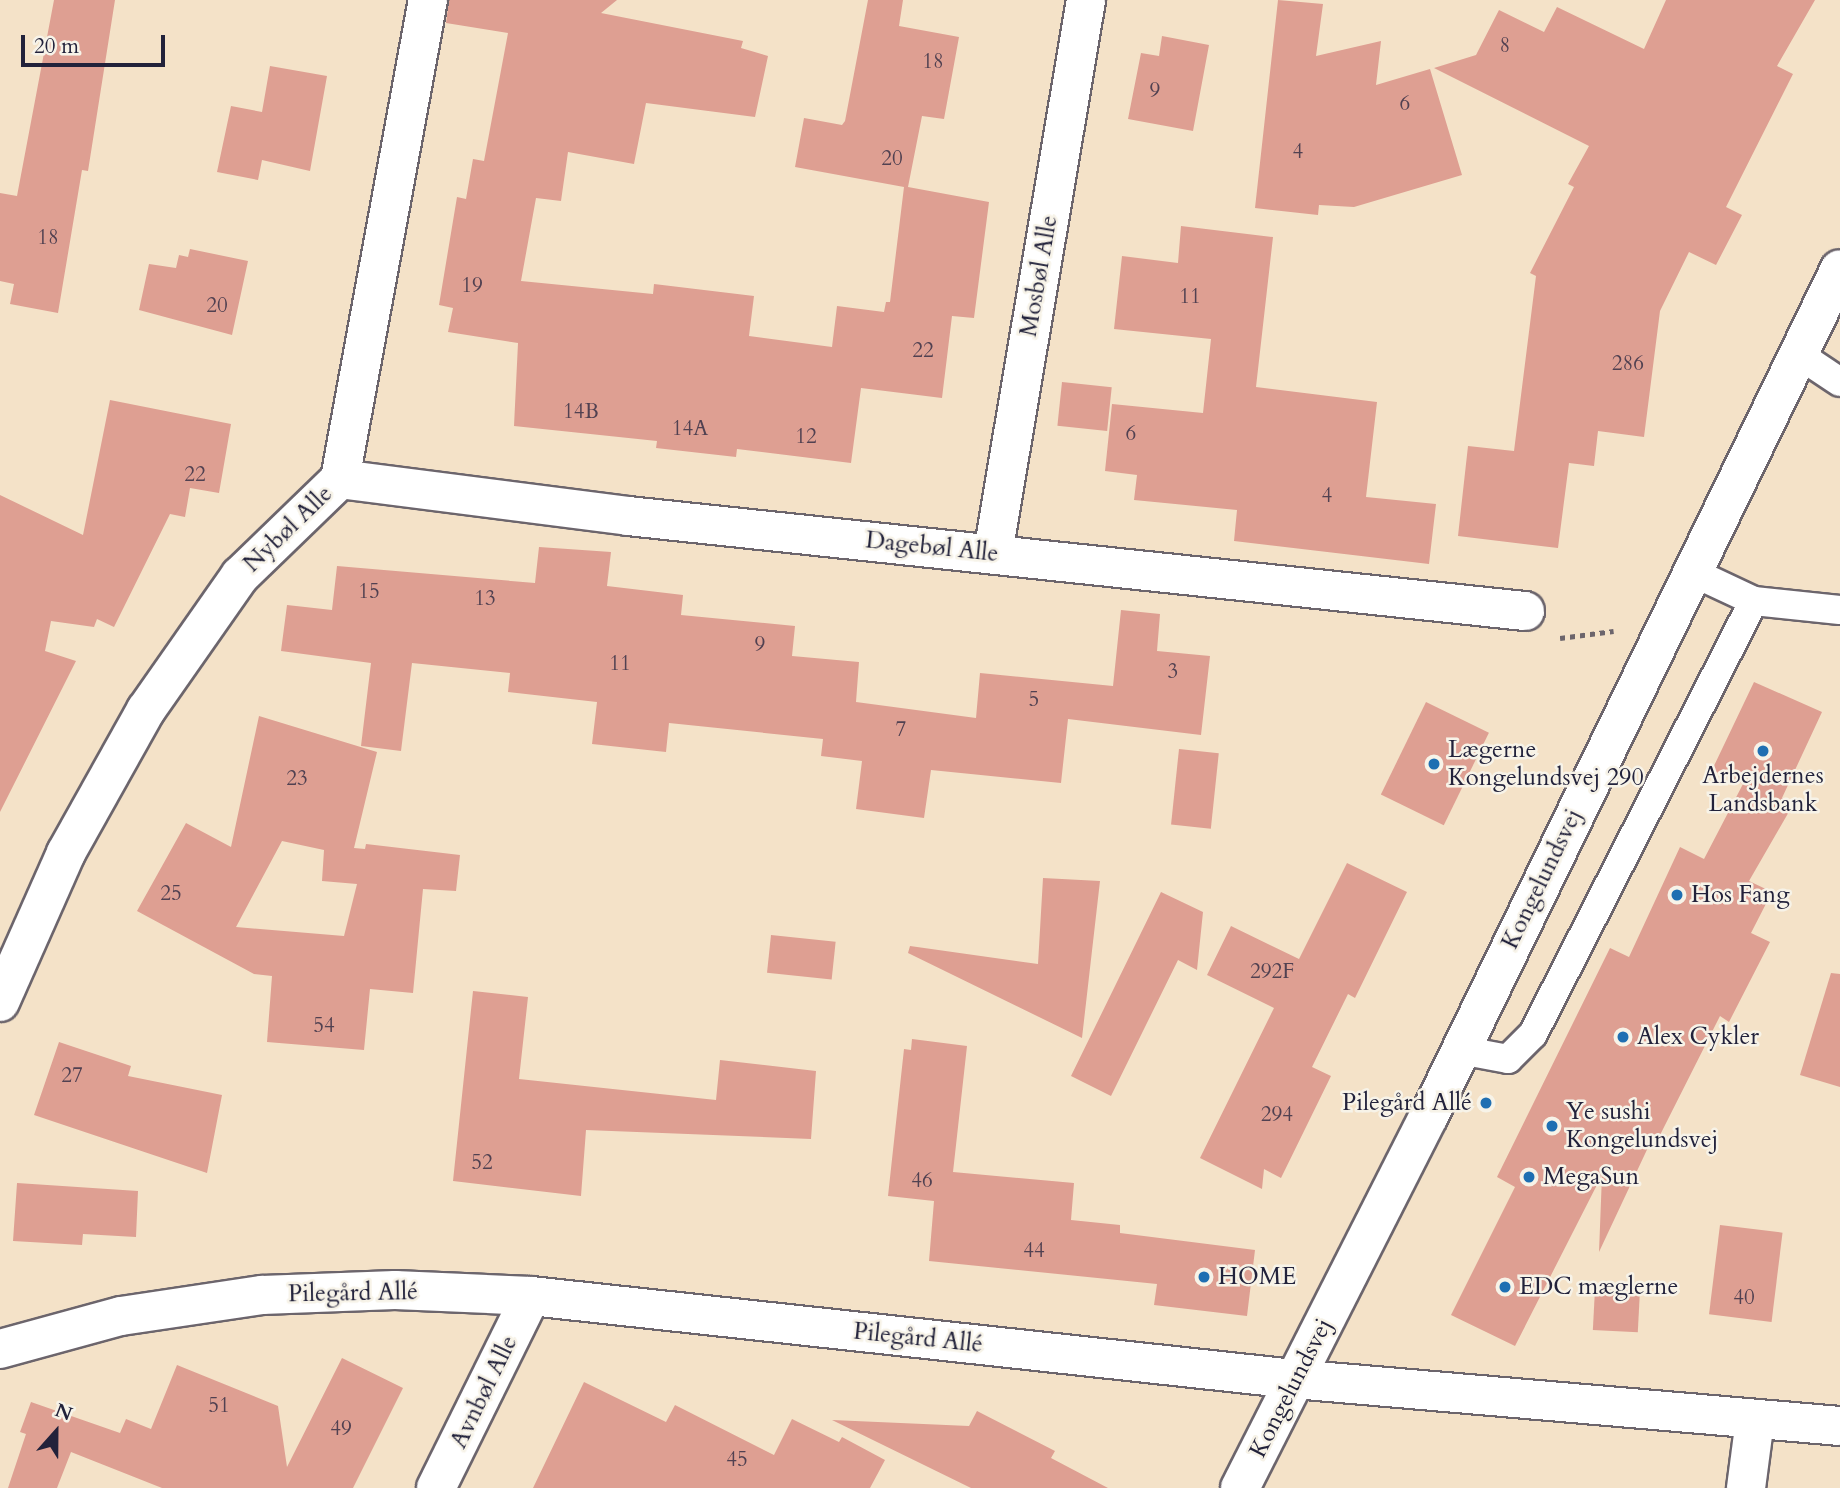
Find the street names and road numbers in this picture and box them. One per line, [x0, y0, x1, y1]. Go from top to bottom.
street label: Mosbøl Alle [1014, 213, 1064, 339]
street label: Nybøl Alle [238, 480, 338, 578]
street label: Dagebøl Alle [864, 526, 1000, 568]
street label: Kongelundsvej [1496, 804, 1588, 954]
street label: Pilegård Allé [288, 1277, 418, 1309]
street label: Kongelundsvej [1244, 1314, 1338, 1462]
street label: Pilegård Allé [852, 1317, 984, 1359]
street label: Avnbøl Alle [444, 1331, 524, 1453]

